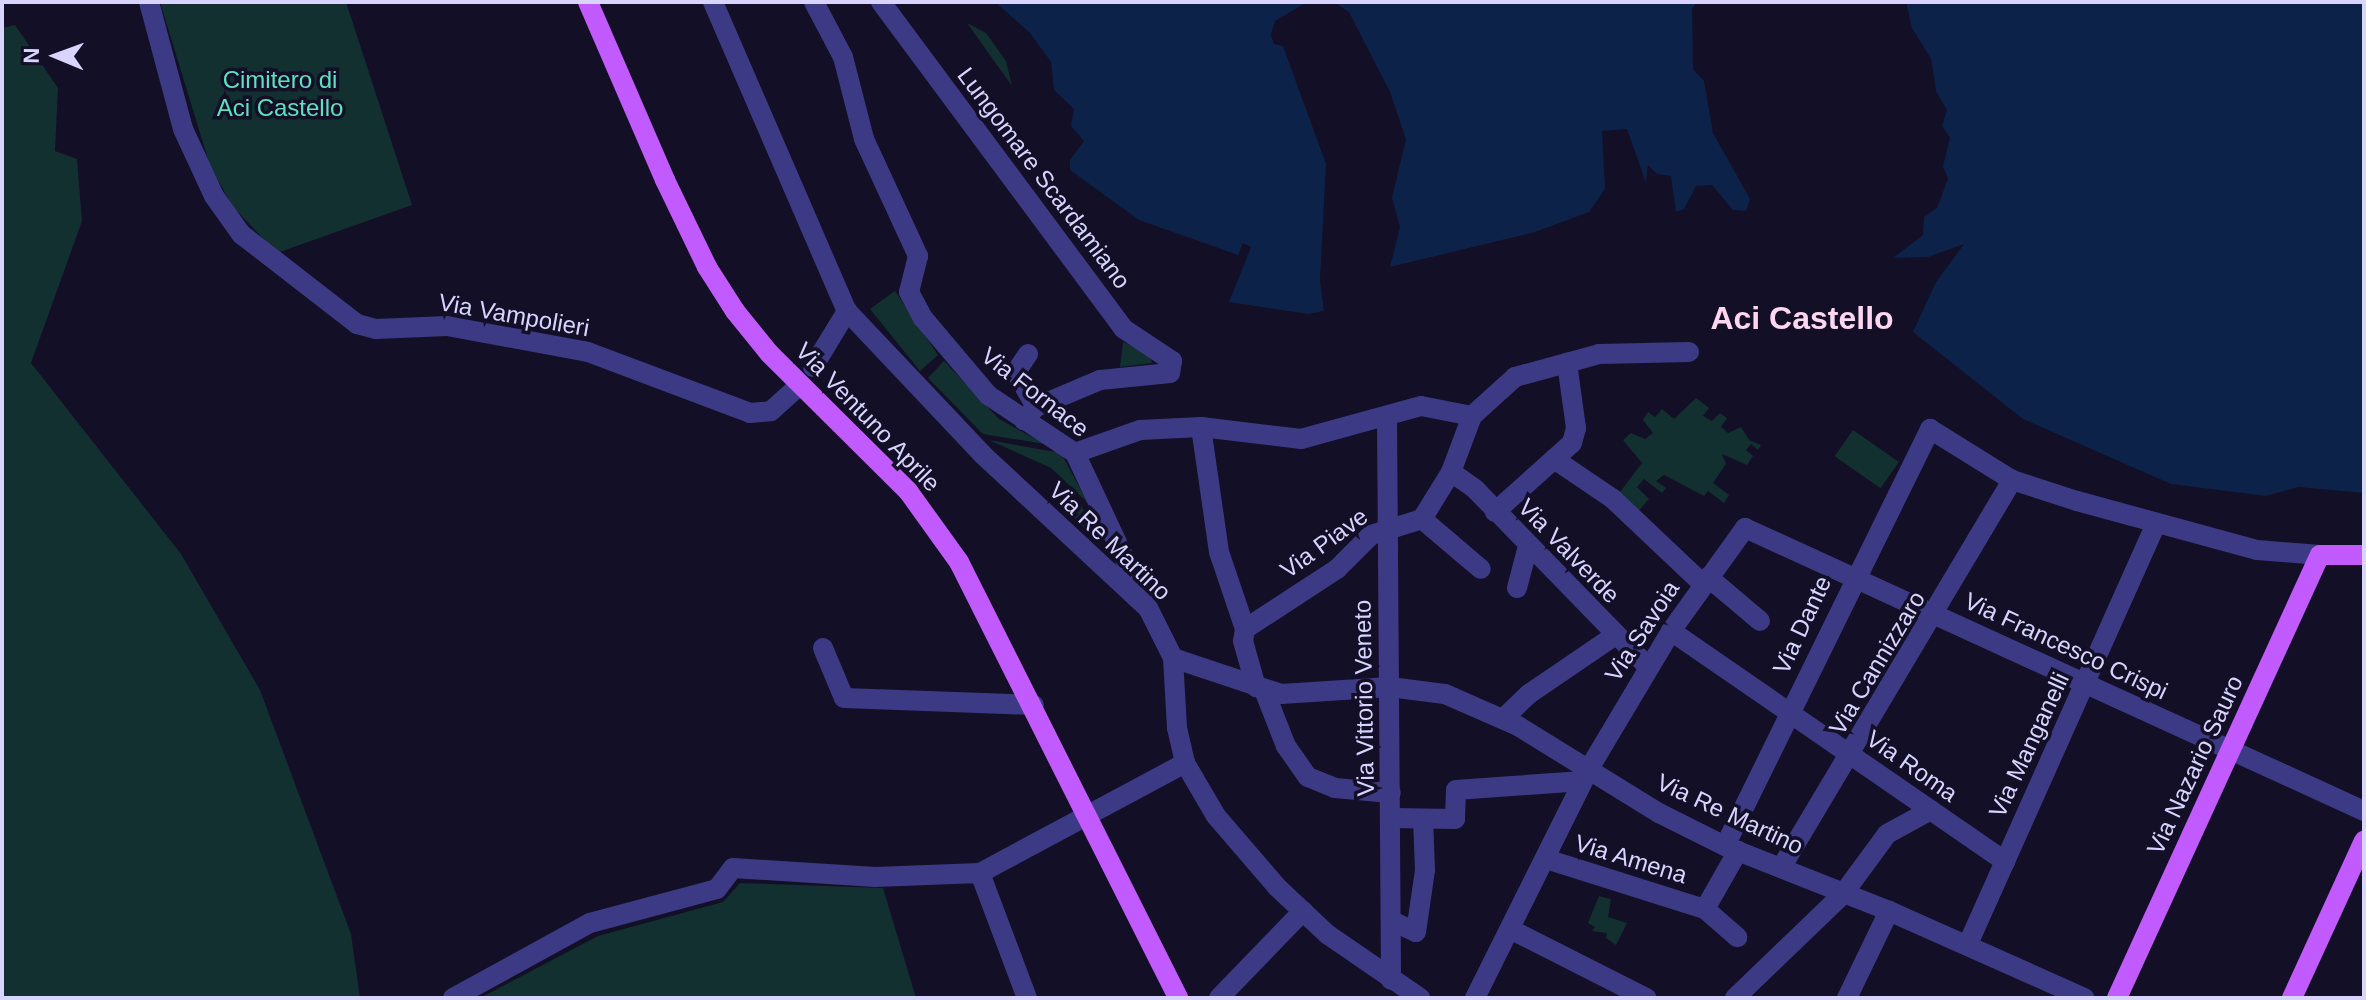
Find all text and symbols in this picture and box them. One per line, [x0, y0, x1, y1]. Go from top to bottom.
north arrow [16, 16, 96, 96]
text: N [19, 47, 44, 64]
street label: Lungomare Scardamiano [951, 62, 1137, 294]
park label: Cimitero di Aci Castello [217, 66, 343, 122]
street label: Via Vampolieri [436, 288, 592, 342]
district label: Aci Castello [1710, 299, 1894, 337]
street label: Via Ventuno Aprile [789, 336, 947, 498]
street label: Via Fornace [975, 341, 1095, 443]
street label: Via Re Martino [1043, 476, 1177, 606]
street label: Via Valverde [1512, 493, 1626, 609]
street label: Via Piave [1275, 502, 1373, 584]
street label: Via Dante [1767, 571, 1837, 679]
street label: Via Savoia [1599, 575, 1685, 687]
street label: Via Cannizzaro [1823, 586, 1931, 740]
street label: Via Francesco Crispi [1960, 586, 2172, 706]
street label: Via Vittorio Veneto [1348, 599, 1380, 797]
street label: Via Manganelli [1983, 668, 2075, 822]
street label: Via Nazario Sauro [2141, 671, 2249, 859]
street label: Via Roma [1861, 724, 1963, 808]
street label: Via Re Martino [1652, 767, 1808, 861]
street label: Via Amena [1571, 828, 1691, 890]

